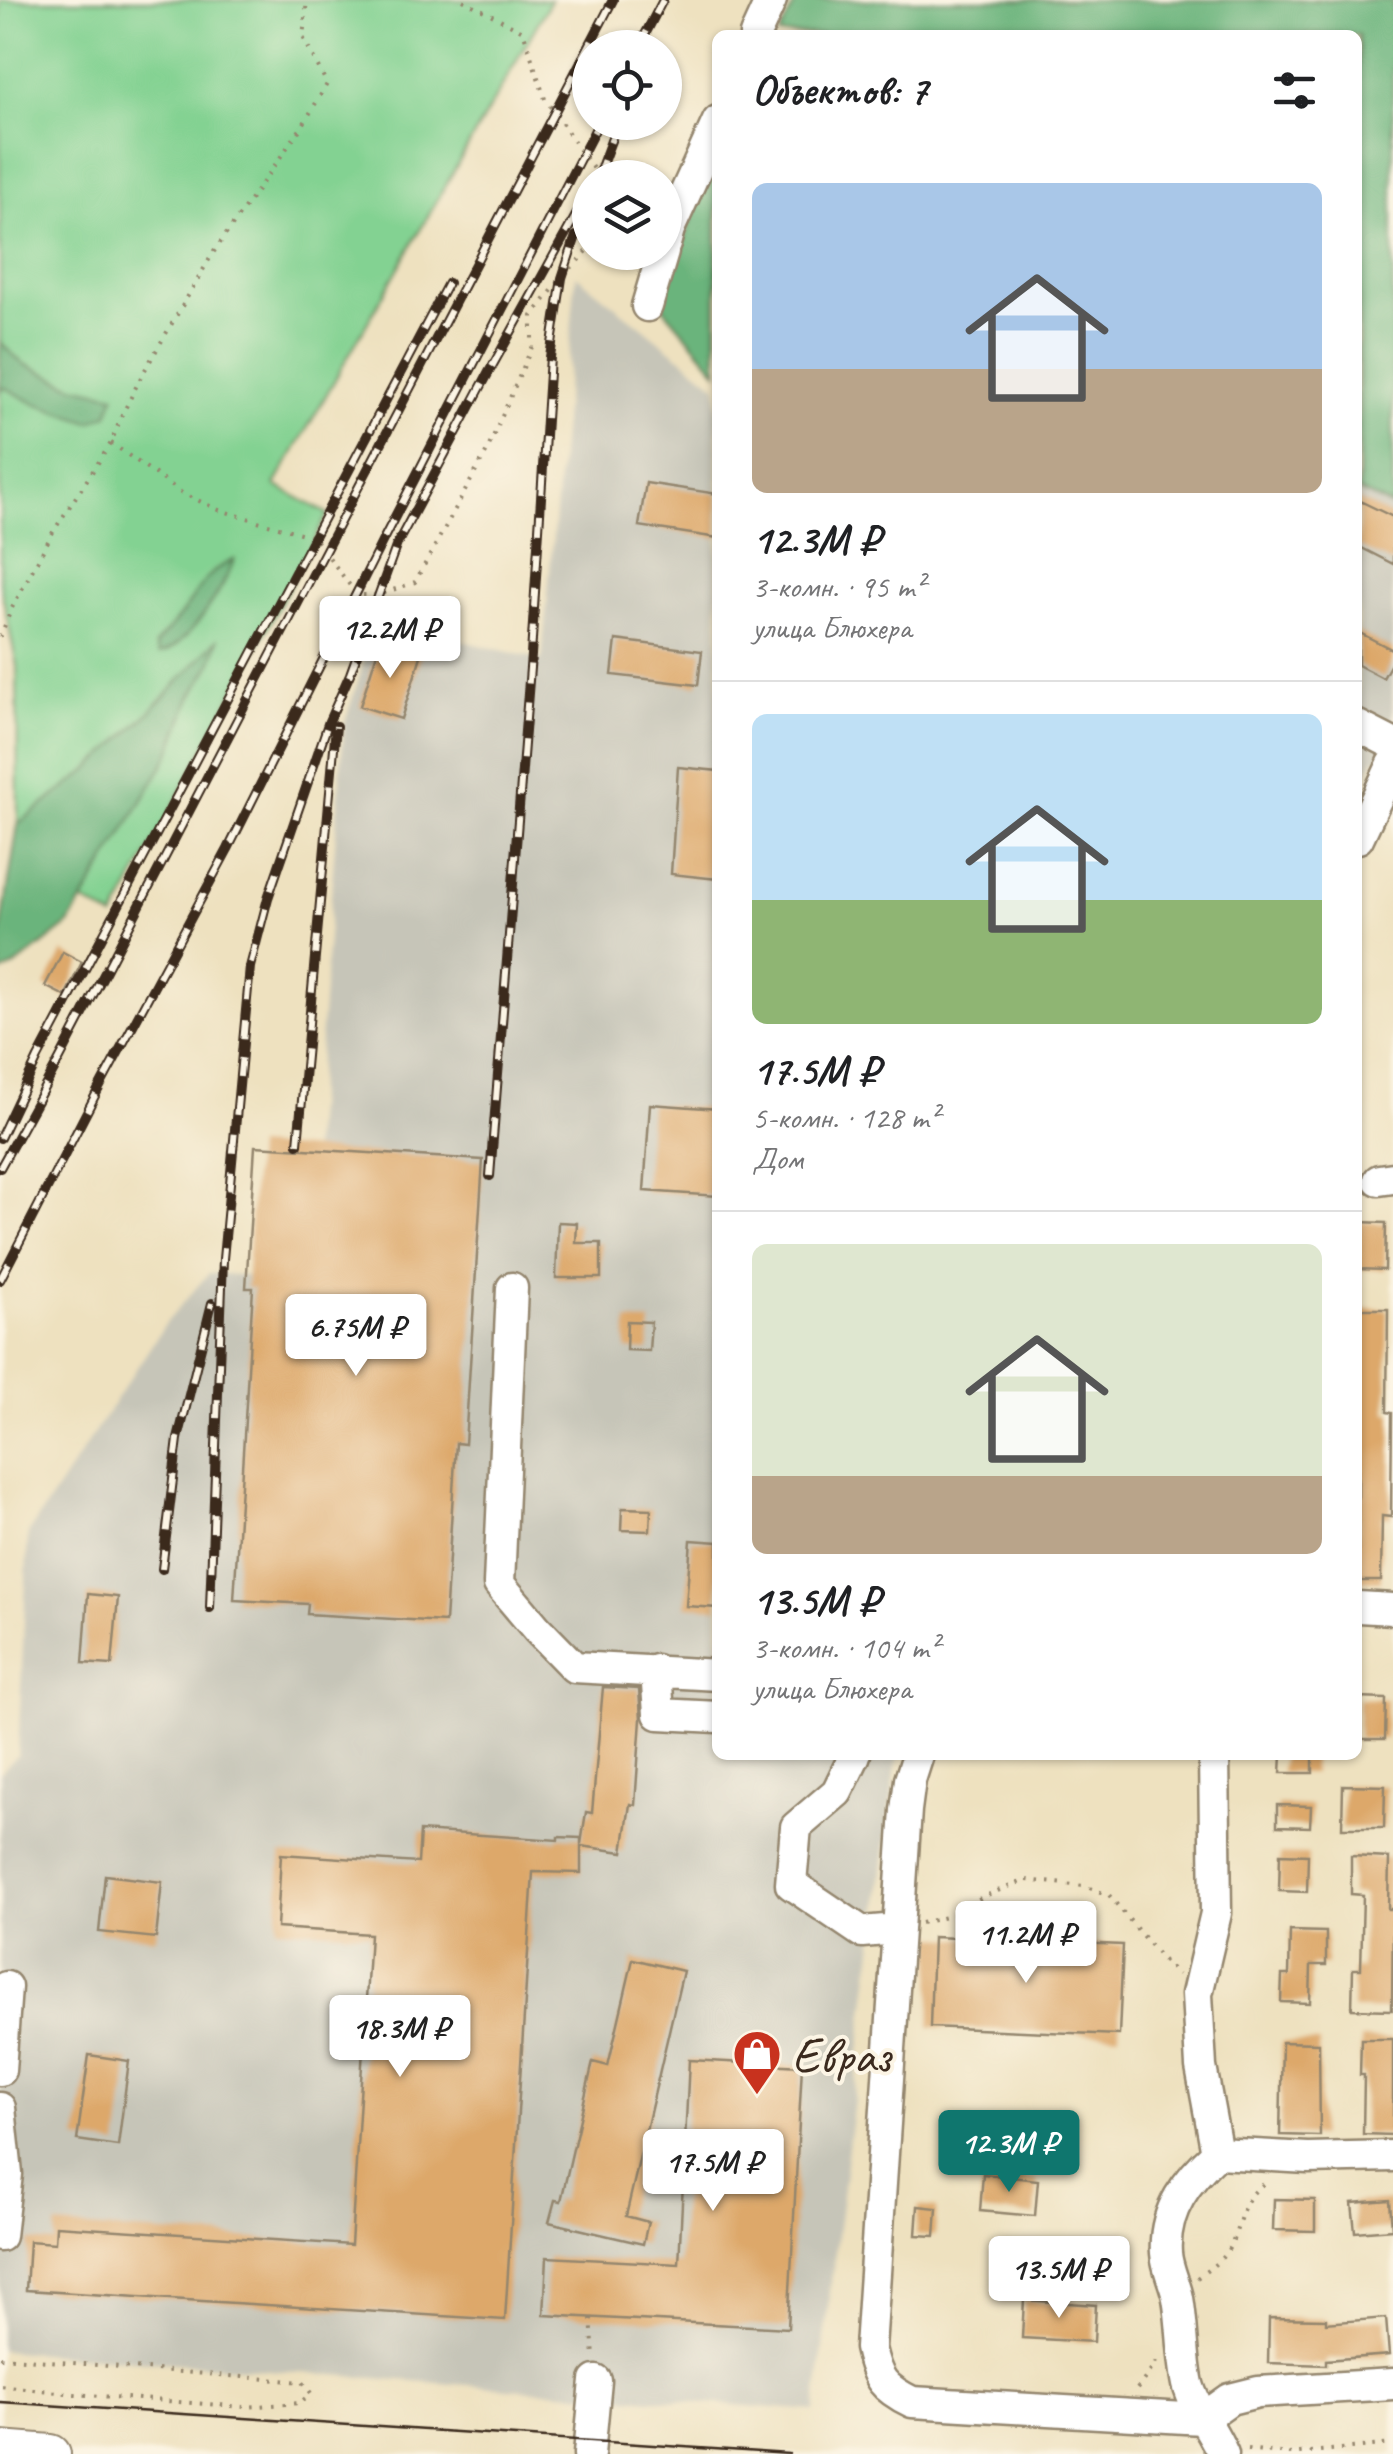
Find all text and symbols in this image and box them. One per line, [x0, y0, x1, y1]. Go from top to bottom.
map controls [572, 30, 682, 270]
button: locate [572, 30, 682, 140]
icon: filters [1267, 63, 1322, 118]
text: Объектов: 7 [752, 64, 927, 117]
button: layers [572, 160, 682, 270]
icon: home [947, 248, 1127, 428]
text: 12.3M ₽ [752, 513, 880, 566]
text: 3-комн. · 95 m² [752, 566, 924, 607]
pin: 12.2M ₽ [298, 596, 482, 681]
text: улица Блюхера [752, 607, 911, 648]
text: 12.2M ₽ [341, 608, 439, 649]
icon: home [947, 779, 1127, 959]
text: 17.5M ₽ [752, 1044, 879, 1097]
text: 5-комн. · 128 m² [752, 1097, 939, 1138]
text: Дом [752, 1138, 803, 1179]
pin: 6.75M ₽ [264, 1294, 448, 1379]
text: 6.75M ₽ [307, 1306, 405, 1347]
icon: home [947, 1309, 1127, 1489]
text: 13.5M ₽ [752, 1574, 879, 1627]
text: 3-комн. · 104 m² [752, 1627, 939, 1668]
text: улица Блюхера [752, 1668, 911, 1709]
pin: 11.2M ₽ [934, 1901, 1118, 1986]
text: 11.2M ₽ [977, 1913, 1075, 1954]
pin: 18.3M ₽ [308, 1995, 492, 2080]
text: 18.3M ₽ [351, 2007, 449, 2048]
place label: Евраз [792, 2024, 893, 2087]
shop icon: Евраз [731, 2028, 783, 2096]
pin: 12.3M ₽ [917, 2110, 1101, 2195]
text: 12.3M ₽ [960, 2122, 1058, 2163]
pin: 17.5M ₽ [621, 2129, 805, 2214]
text: 17.5M ₽ [665, 2141, 761, 2182]
pin: 13.5M ₽ [967, 2236, 1151, 2321]
text: 13.5M ₽ [1011, 2248, 1107, 2289]

